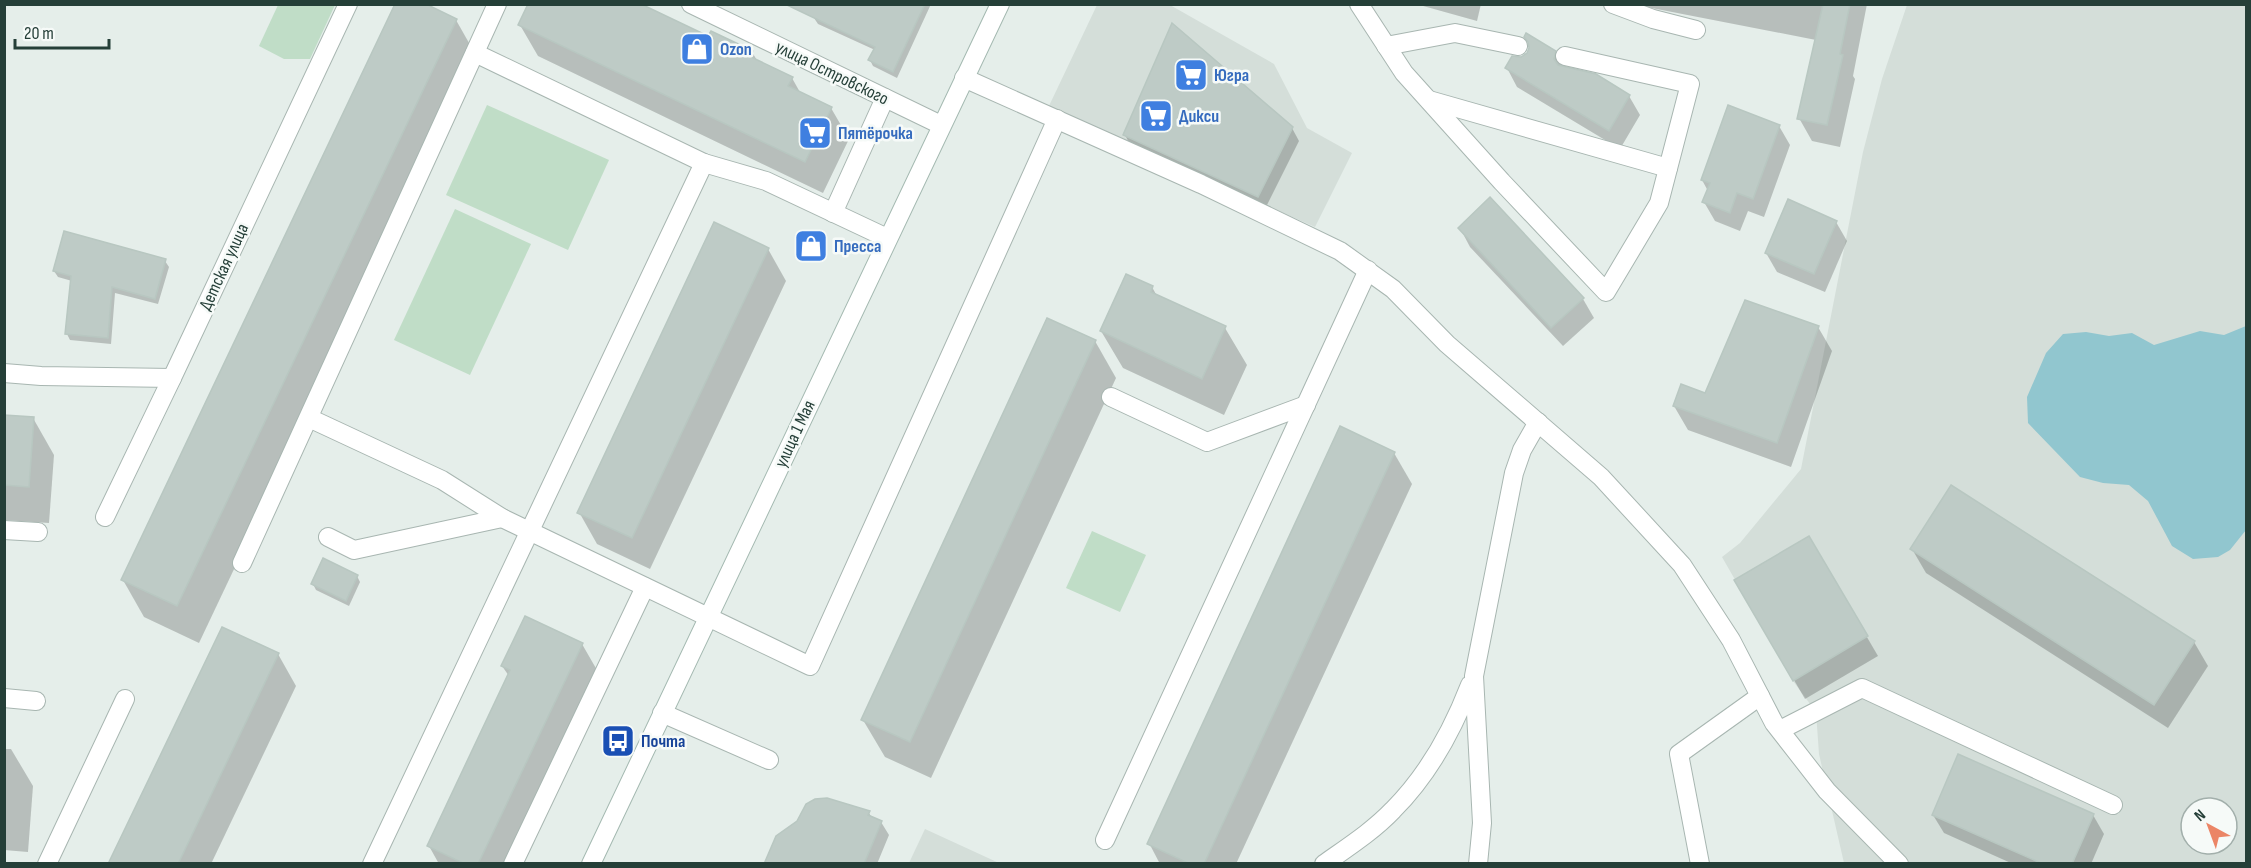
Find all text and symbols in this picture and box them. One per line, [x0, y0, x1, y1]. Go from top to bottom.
scale bar [15, 12, 110, 50]
text: 20 m [24, 23, 54, 44]
shop icon: Ozon [679, 31, 715, 67]
street label: улица Островского [772, 37, 892, 109]
place label: Ozon [720, 39, 752, 60]
supermarket icon: Югра [1173, 57, 1209, 93]
place label: Югра [1214, 65, 1249, 86]
supermarket icon: Дикси [1138, 98, 1174, 134]
place label: Дикси [1179, 106, 1219, 127]
supermarket icon: Пятёрочка [797, 115, 833, 151]
place label: Пятёрочка [838, 123, 913, 144]
street label: Детская улица [195, 220, 253, 314]
shop icon: Пресса [793, 228, 829, 264]
place label: Пресса [834, 236, 881, 257]
street label: улица 1 Мая [770, 397, 820, 471]
bus stop icon: Почта [600, 723, 636, 759]
place label: Почта [641, 731, 685, 752]
north arrow [2179, 796, 2239, 856]
text: N [2191, 806, 2210, 826]

